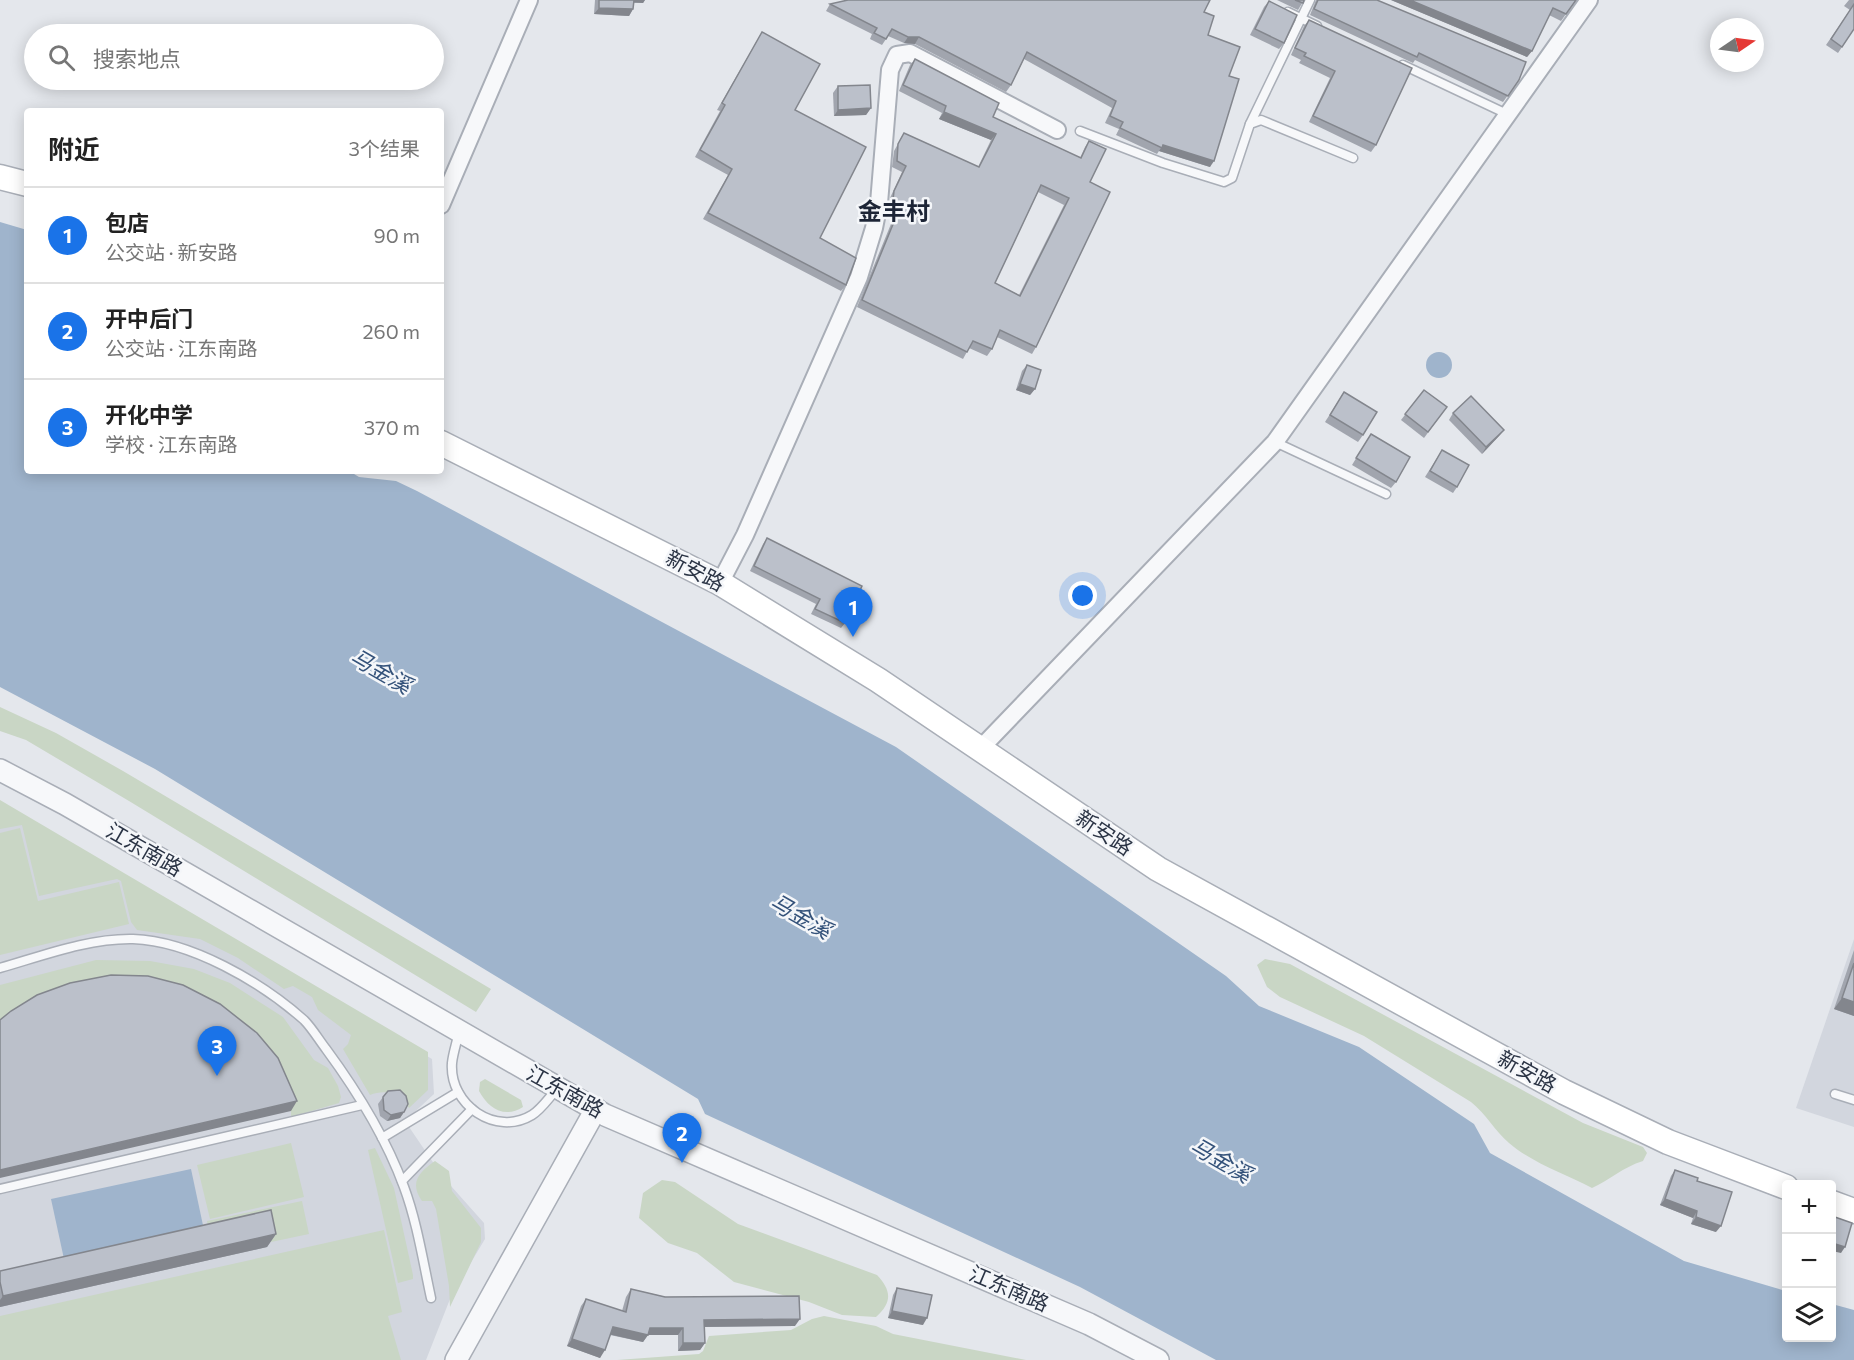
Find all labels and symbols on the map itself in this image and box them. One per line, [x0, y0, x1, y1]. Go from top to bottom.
north arrow [1710, 18, 1764, 72]
district label: 金丰村 [858, 196, 930, 225]
street label: 新安路 [662, 544, 729, 596]
your location [1068, 581, 1097, 610]
pin: 1 [834, 588, 872, 637]
water label: 马金溪 [346, 642, 418, 700]
street label: 新安路 [1072, 804, 1138, 860]
street label: 江东南路 [102, 817, 187, 881]
water label: 马金溪 [766, 887, 838, 945]
pin: 3 [198, 1026, 236, 1076]
street label: 新安路 [1494, 1044, 1561, 1097]
street label: 江东南路 [523, 1059, 609, 1122]
pin: 2 [662, 1114, 702, 1163]
water label: 马金溪 [1186, 1131, 1258, 1189]
street label: 江东南路 [966, 1260, 1053, 1316]

